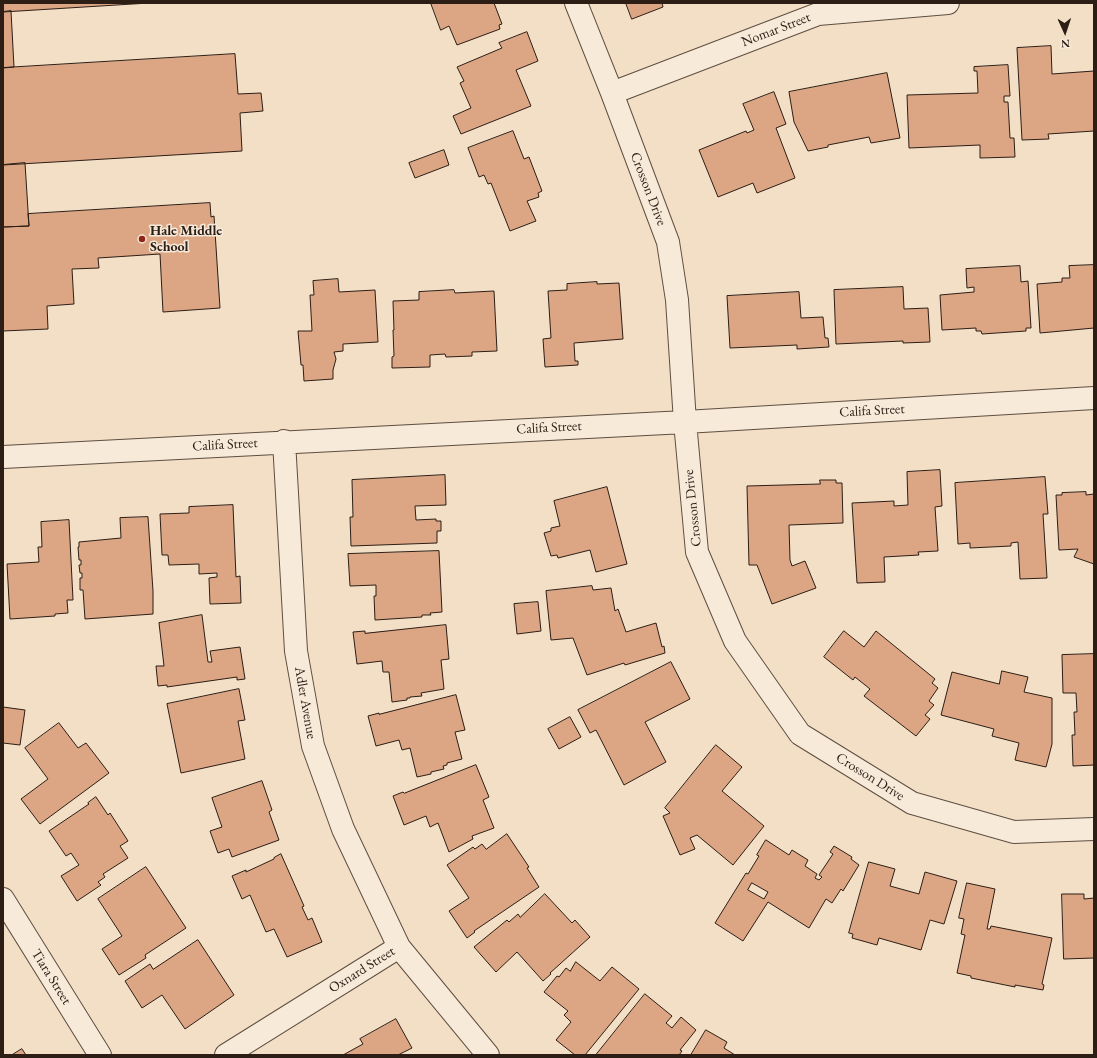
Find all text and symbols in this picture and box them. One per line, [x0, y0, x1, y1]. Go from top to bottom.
street label: Nomar Street [739, 9, 813, 51]
north arrow [1045, 12, 1085, 52]
text: N [1061, 37, 1070, 51]
street label: Crosson Drive [626, 150, 670, 228]
place label: Hale Middle School [150, 223, 222, 256]
marker: Hale Middle School [137, 234, 147, 244]
street label: Califa Street [839, 401, 905, 421]
street label: Califa Street [516, 418, 582, 438]
street label: Califa Street [192, 435, 258, 455]
street label: Crosson Drive [681, 469, 705, 547]
street label: Adler Avenue [290, 665, 320, 741]
street label: Crosson Drive [833, 749, 907, 805]
street label: Oxnard Street [326, 943, 398, 997]
street label: Tiara Street [27, 946, 75, 1008]

